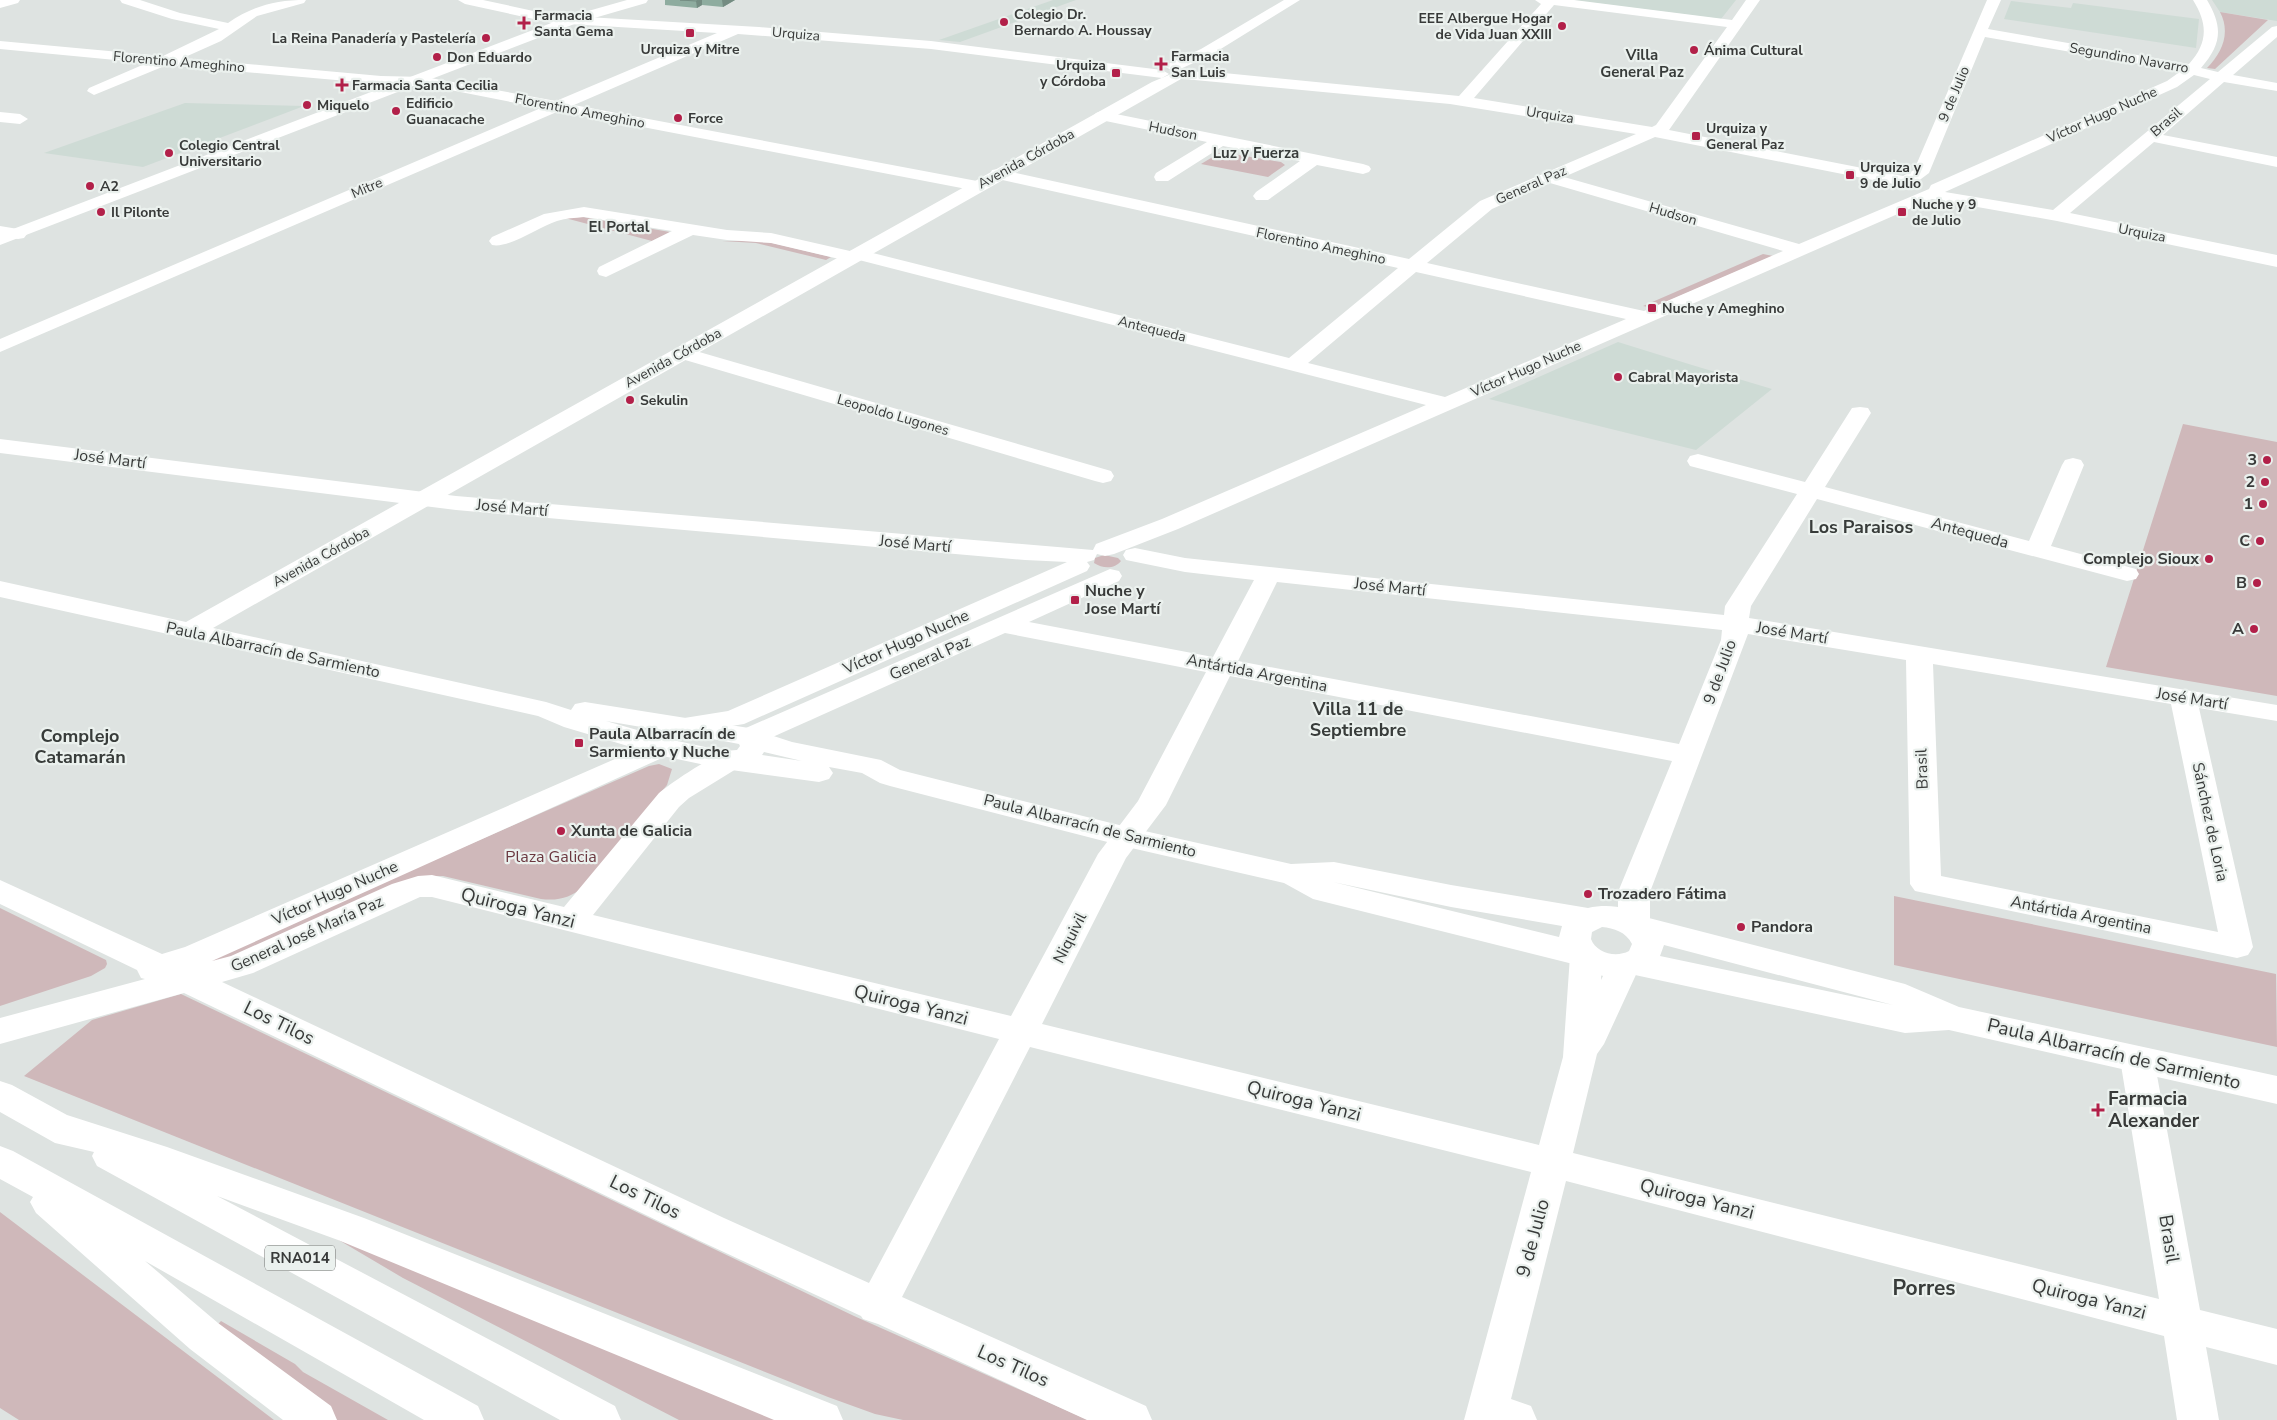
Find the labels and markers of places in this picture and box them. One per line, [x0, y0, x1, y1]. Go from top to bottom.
place label: Colegio Dr. Bernardo A. Houssay [1014, 5, 1152, 40]
place label: Farmacia Santa Gema [534, 6, 613, 41]
place label: EEE Albergue Hogar de Vida Juan XXIII [1418, 9, 1552, 44]
marker: Colegio Dr. Bernardo A. Houssay [998, 16, 1010, 28]
marker: Farmacia Santa Gema [518, 17, 530, 29]
marker: EEE Albergue Hogar de Vida Juan XXIII [1556, 20, 1568, 32]
marker: Urquiza y Mitre [684, 27, 696, 39]
place label: La Reina Panadería y Pastelería [272, 29, 476, 48]
marker: La Reina Panadería y Pastelería [480, 32, 492, 44]
place label: Urquiza y Mitre [641, 40, 740, 59]
place label: Ánima Cultural [1704, 41, 1803, 60]
marker: Ánima Cultural [1688, 44, 1700, 56]
place label: Farmacia San Luis [1171, 47, 1230, 82]
place label: Don Eduardo [447, 48, 532, 67]
marker: Don Eduardo [431, 51, 443, 63]
place label: Urquiza y Córdoba [1039, 56, 1106, 91]
marker: Farmacia San Luis [1155, 58, 1167, 70]
marker: Urquiza y Córdoba [1110, 67, 1122, 79]
place label: Farmacia Santa Cecilia [352, 76, 498, 95]
marker: Farmacia Santa Cecilia [336, 79, 348, 91]
place label: Edificio Guanacache [406, 94, 485, 129]
place label: Miquelo [317, 96, 369, 115]
marker: Miquelo [301, 99, 313, 111]
marker: Edificio Guanacache [390, 105, 402, 117]
place label: Force [688, 109, 724, 128]
marker: Force [672, 112, 684, 124]
place label: Urquiza y General Paz [1706, 119, 1784, 154]
marker: Urquiza y General Paz [1690, 130, 1702, 142]
place label: Colegio Central Universitario [179, 136, 280, 171]
marker: Colegio Central Universitario [163, 147, 175, 159]
place label: Urquiza y 9 de Julio [1860, 158, 1922, 193]
marker: Urquiza y 9 de Julio [1844, 169, 1856, 181]
place label: A2 [100, 177, 119, 196]
marker: A2 [84, 180, 96, 192]
place label: Nuche y 9 de Julio [1912, 195, 1976, 230]
place label: Il Pilonte [111, 203, 170, 222]
marker: Il Pilonte [95, 206, 107, 218]
marker: Nuche y 9 de Julio [1896, 206, 1908, 218]
place label: Nuche y Ameghino [1662, 299, 1785, 318]
marker: Nuche y Ameghino [1646, 302, 1658, 314]
place label: Cabral Mayorista [1628, 368, 1739, 387]
marker: Cabral Mayorista [1612, 371, 1624, 383]
place label: Sekulin [640, 391, 688, 410]
marker: Sekulin [624, 394, 636, 406]
place label: 3 [2247, 449, 2257, 471]
marker: 3 [2261, 454, 2273, 466]
place label: 2 [2245, 471, 2255, 493]
marker: 2 [2259, 476, 2271, 488]
place label: 1 [2243, 493, 2253, 515]
marker: 1 [2257, 498, 2269, 510]
place label: C [2239, 530, 2250, 552]
marker: C [2254, 535, 2266, 547]
place label: Complejo Sioux [2083, 548, 2199, 570]
marker: Complejo Sioux [2203, 553, 2215, 565]
place label: B [2236, 572, 2247, 594]
marker: B [2251, 577, 2263, 589]
place label: Nuche y Jose Martí [1084, 580, 1161, 620]
marker: Nuche y Jose Martí [1069, 594, 1081, 606]
place label: A [2232, 618, 2244, 640]
marker: A [2248, 623, 2260, 635]
place label: Paula Albarracín de Sarmiento y Nuche [589, 723, 736, 763]
marker: Paula Albarracín de Sarmiento y Nuche [573, 737, 585, 749]
place label: Xunta de Galicia [570, 820, 692, 842]
marker: Xunta de Galicia [555, 825, 567, 837]
place label: Trozadero Fátima [1598, 883, 1727, 905]
marker: Trozadero Fátima [1582, 888, 1594, 900]
place label: Pandora [1751, 916, 1813, 938]
marker: Pandora [1735, 921, 1747, 933]
place label: Farmacia Alexander [2108, 1086, 2200, 1134]
marker: Farmacia Alexander [2092, 1104, 2104, 1116]

